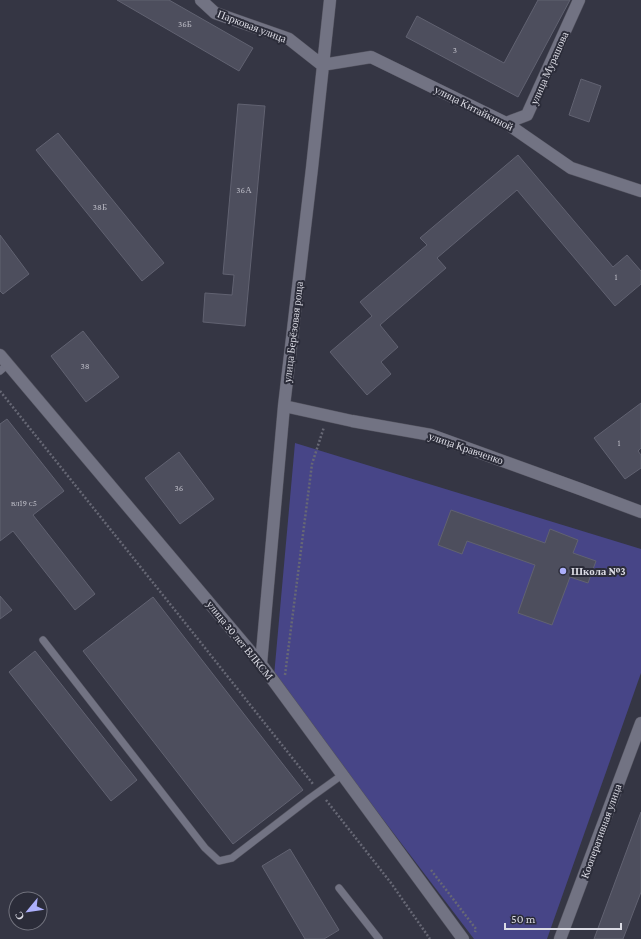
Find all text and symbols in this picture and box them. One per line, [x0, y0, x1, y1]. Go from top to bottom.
street label: Парковая улица [216, 7, 288, 45]
house number: 36Б [178, 19, 192, 29]
street label: улица Мурашова [528, 30, 570, 106]
house number: 3 [453, 45, 457, 55]
street label: улица Китайкиной [433, 83, 515, 133]
house number: 36А [236, 185, 252, 195]
house number: 38Б [93, 202, 107, 212]
house number: 1 [615, 272, 618, 282]
street label: улица Берёзовая роща [281, 281, 305, 383]
house number: 38 [80, 361, 90, 371]
street label: улица Кравченко [427, 430, 505, 467]
house number: 1 [618, 438, 621, 448]
house number: 36 [175, 483, 184, 493]
house number: вл19 с5 [11, 498, 37, 508]
place label: Школа №3 [571, 565, 626, 577]
marker: Школа №3 [558, 566, 568, 576]
street label: улица 30 лет ВЛКСМ [204, 598, 276, 682]
street label: Кооперативная улица [578, 782, 624, 880]
north arrow [8, 891, 48, 931]
scale bar [505, 905, 621, 931]
text: С [12, 909, 26, 922]
text: 50 m [511, 912, 536, 926]

